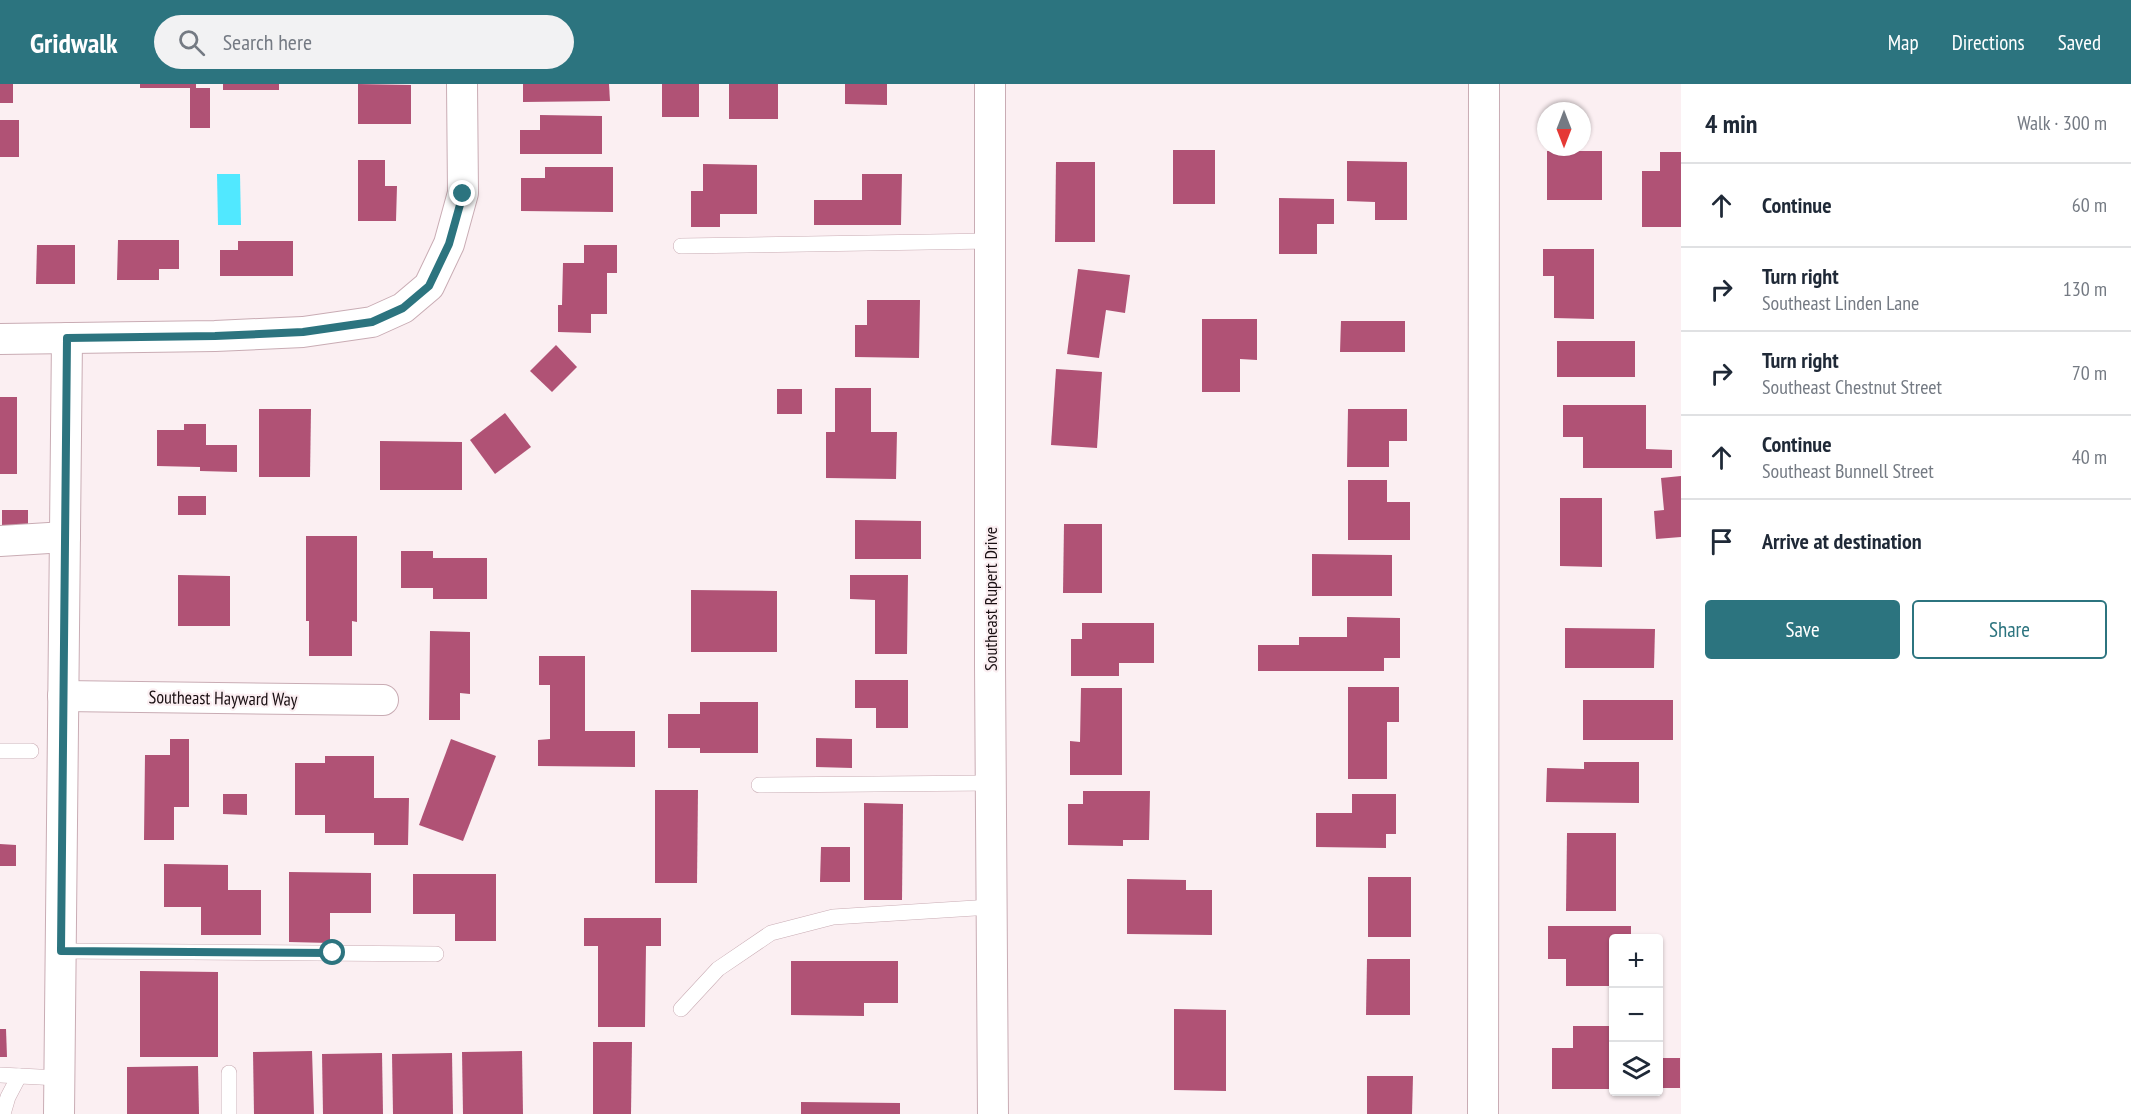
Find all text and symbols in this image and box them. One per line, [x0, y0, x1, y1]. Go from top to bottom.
search box [154, 15, 574, 69]
text: Gridwalk [30, 24, 118, 61]
icon: search [175, 26, 208, 59]
text: Search here [223, 28, 312, 56]
text: Map [1888, 29, 1919, 56]
text: Directions [1952, 29, 2025, 56]
text: Saved [2058, 29, 2101, 56]
north arrow [1537, 102, 1591, 156]
text: 4 min [1705, 107, 1758, 140]
text: Walk · 300 m [2017, 110, 2107, 136]
route end [449, 180, 475, 206]
icon: ahead [1705, 189, 1738, 222]
text: Continue [1762, 191, 1832, 219]
text: 60 m [2072, 192, 2107, 218]
text: Turn right [1762, 262, 1839, 290]
icon: right [1705, 273, 1738, 306]
text: 130 m [2063, 276, 2107, 302]
text: Southeast Linden Lane [1762, 290, 1919, 316]
text: Turn right [1762, 346, 1839, 374]
icon: right [1705, 357, 1738, 390]
text: 70 m [2072, 360, 2107, 386]
text: Southeast Chestnut Street [1762, 374, 1942, 400]
text: Continue [1762, 430, 1832, 458]
icon: ahead [1705, 441, 1738, 474]
text: 40 m [2072, 444, 2107, 470]
text: Southeast Bunnell Street [1762, 458, 1934, 484]
icon: arrive [1705, 525, 1738, 558]
street label: Southeast Rupert Drive [979, 527, 1002, 671]
text: Arrive at destination [1762, 527, 1922, 555]
button: Save [1705, 600, 1900, 659]
button: Share [1912, 600, 2107, 659]
street label: Southeast Hayward Way [148, 685, 298, 711]
map controls [1609, 934, 1663, 1096]
button: + [1609, 934, 1663, 988]
route start [319, 939, 345, 965]
button: − [1609, 988, 1663, 1042]
button: layers [1609, 1042, 1663, 1096]

